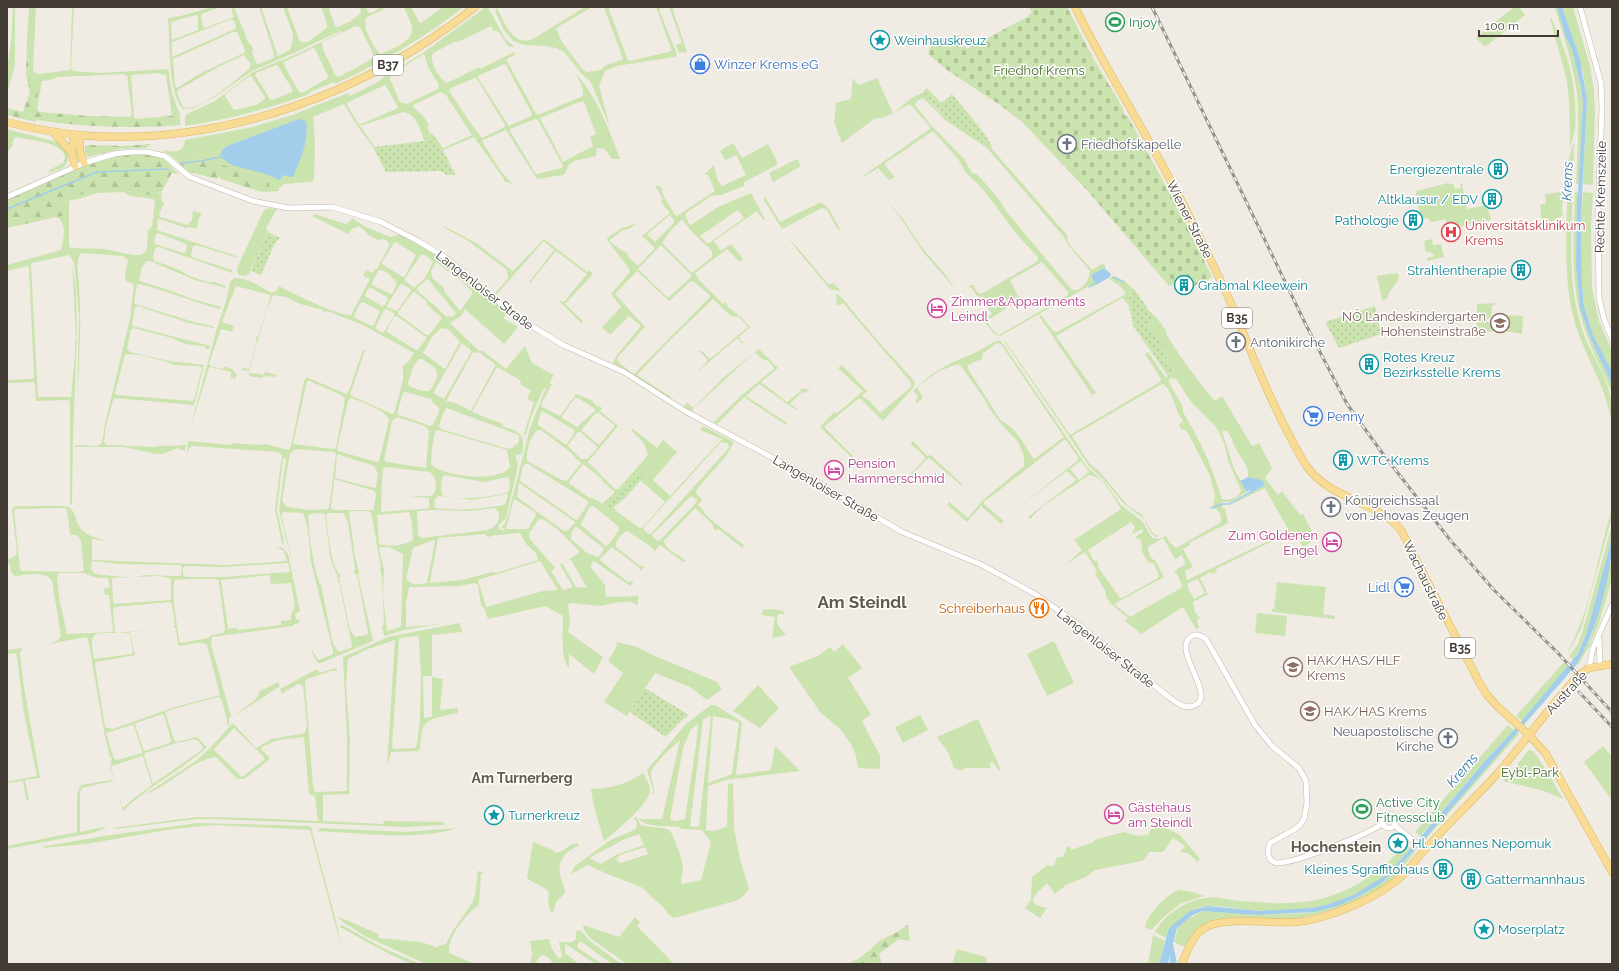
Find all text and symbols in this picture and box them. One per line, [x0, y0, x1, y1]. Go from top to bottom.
sports icon: Injoy [1104, 11, 1126, 33]
scale bar [1479, 12, 1558, 38]
place label: Injoy [1129, 15, 1157, 30]
text: 100 m [1485, 19, 1519, 33]
place icon: Weinhauskreuz [869, 29, 891, 51]
place label: Weinhauskreuz [894, 33, 986, 48]
shop icon: Winzer Krems eG [689, 53, 711, 75]
road number: B37 [373, 55, 403, 75]
place label: Winzer Krems eG [714, 57, 818, 72]
park label: Friedhof Krems [993, 63, 1085, 78]
church icon: Friedhofskapelle [1056, 133, 1078, 155]
place label: Friedhofskapelle [1081, 137, 1182, 152]
street label: Rechte Kremszeile [1592, 140, 1609, 253]
building icon: Energiezentrale [1487, 158, 1509, 180]
water label: Krems [1558, 161, 1576, 201]
place label: Energiezentrale [1390, 162, 1484, 177]
street label: Wiener Straße [1163, 178, 1216, 261]
building icon: Altklausur / EDV [1481, 188, 1503, 210]
place label: Altklausur / EDV [1378, 192, 1478, 207]
building icon: Pathologie [1402, 209, 1424, 231]
place label: Pathologie [1335, 213, 1399, 228]
place label: Universitätsklinikum Krems [1465, 218, 1585, 248]
hospital icon: Universitätsklinikum Krems [1440, 221, 1462, 243]
street label: Langenloiser Straße [433, 248, 537, 333]
building icon: Strahlentherapie [1510, 259, 1532, 281]
place label: Strahlentherapie [1407, 263, 1507, 278]
building icon: Grabmal Kleewein [1173, 274, 1195, 296]
place label: Grabmal Kleewein [1198, 278, 1308, 293]
place label: Zimmer&Appartments Leindl [951, 294, 1086, 324]
hotel icon: Zimmer&Appartments Leindl [926, 297, 948, 319]
road number: B35 [1222, 308, 1252, 328]
place label: NÖ Landeskindergarten Hohensteinstraße [1342, 308, 1486, 339]
school or university icon: NÖ Landeskindergarten Hohensteinstraße [1489, 312, 1511, 334]
church icon: Antonikirche [1225, 331, 1247, 353]
place label: Antonikirche [1250, 335, 1325, 350]
place label: Rotes Kreuz Bezirksstelle Krems [1383, 350, 1501, 380]
building icon: Rotes Kreuz Bezirksstelle Krems [1358, 353, 1380, 375]
supermarket icon: Penny [1302, 405, 1324, 427]
place label: Penny [1327, 409, 1365, 424]
building icon: WTC Krems [1332, 449, 1354, 471]
street label: Langenloiser Straße [770, 452, 882, 525]
place label: WTC Krems [1357, 453, 1429, 468]
place label: Pension Hammerschmid [848, 456, 945, 486]
hotel icon: Pension Hammerschmid [823, 459, 845, 481]
place label: Königreichssaal von Jehovas Zeugen [1345, 493, 1469, 523]
church icon: Königreichssaal von Jehovas Zeugen [1320, 496, 1342, 518]
place label: Zum Goldenen Engel [1228, 528, 1318, 558]
hotel icon: Zum Goldenen Engel [1321, 531, 1343, 553]
street label: Wachaustraße [1400, 538, 1451, 623]
supermarket icon: Lidl [1393, 576, 1415, 598]
place label: Lidl [1368, 580, 1390, 595]
district label: Am Steindl [817, 592, 907, 612]
restaurant icon: Schreiberhaus [1028, 597, 1050, 619]
place label: Schreiberhaus [939, 601, 1025, 616]
street label: Langenloiser Straße [1054, 606, 1158, 691]
road number: B35 [1445, 638, 1475, 658]
place label: HAK/HAS/HLF Krems [1307, 653, 1401, 683]
school or university icon: HAK/HAS/HLF Krems [1282, 656, 1304, 678]
street label: Austraße [1543, 667, 1590, 717]
school or university icon: HAK/HAS Krems [1299, 700, 1321, 722]
place label: HAK/HAS Krems [1324, 704, 1427, 719]
place label: Neuapostolische Kirche [1333, 724, 1434, 754]
church icon: Neuapostolische Kirche [1437, 727, 1459, 749]
water label: Krems [1443, 749, 1481, 790]
park label: Eybl-Park [1501, 765, 1559, 780]
district label: Am Turnerberg [471, 770, 573, 786]
place label: Active City Fitnessclub [1376, 795, 1445, 825]
sports icon: Active City Fitnessclub [1351, 798, 1373, 820]
place label: Gästehaus am Steindl [1128, 800, 1192, 830]
hotel icon: Gästehaus am Steindl [1103, 803, 1125, 825]
place icon: Turnerkreuz [483, 804, 505, 826]
place label: Turnerkreuz [508, 808, 580, 823]
place icon: Hl. Johannes Nepomuk [1387, 832, 1409, 854]
place label: Hl. Johannes Nepomuk [1412, 836, 1551, 851]
district label: Hochenstein [1291, 838, 1381, 856]
building icon: Kleines Sgraffitohaus [1432, 858, 1454, 880]
place label: Kleines Sgraffitohaus [1304, 862, 1429, 877]
building icon: Gattermannhaus [1460, 868, 1482, 890]
place label: Gattermannhaus [1485, 872, 1585, 887]
place icon: Moserplatz [1473, 918, 1495, 940]
place label: Moserplatz [1498, 922, 1565, 937]

